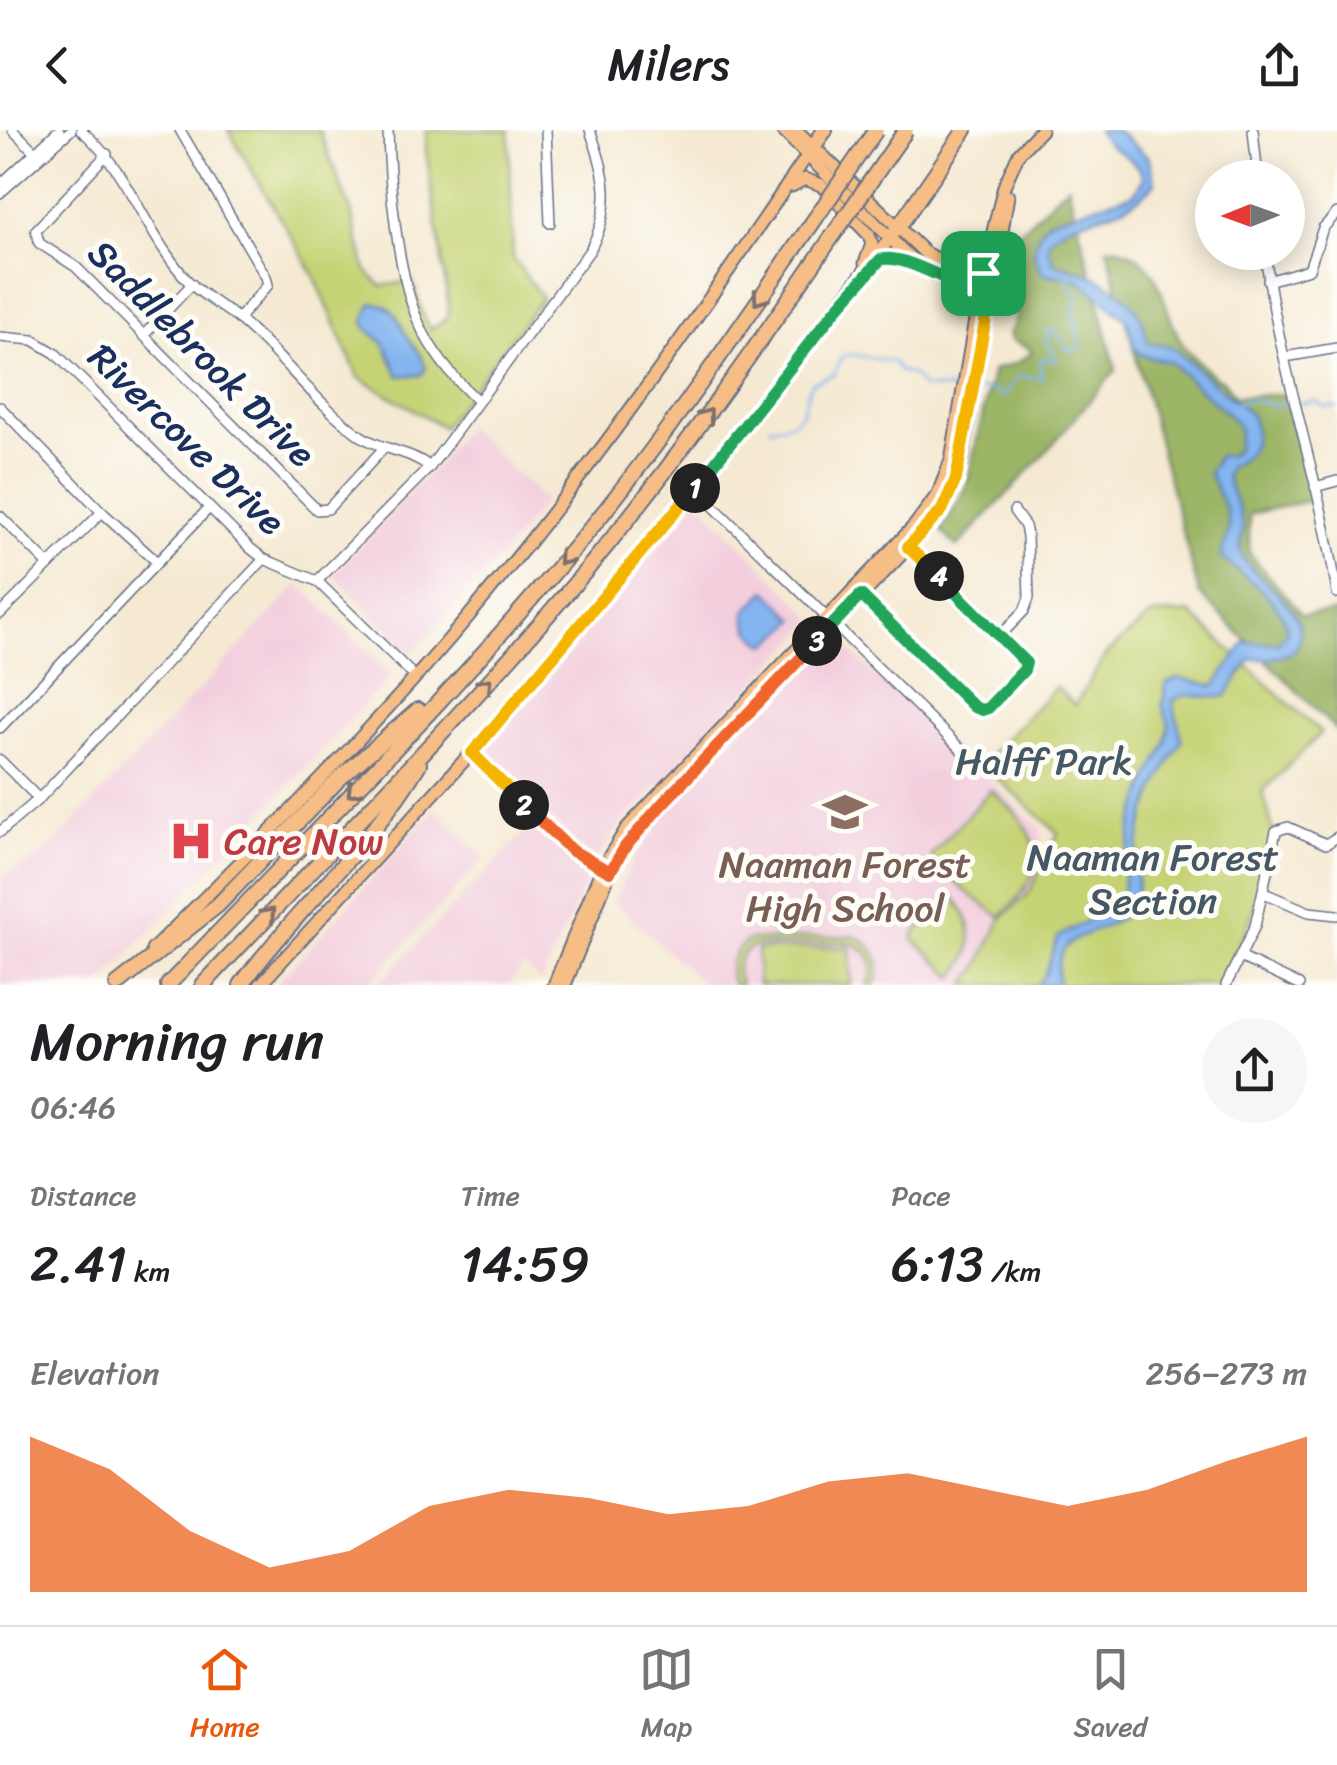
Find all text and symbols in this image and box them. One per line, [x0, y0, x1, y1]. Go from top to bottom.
text: Milers [608, 25, 730, 105]
icon: back [30, 38, 85, 93]
icon: share [1252, 38, 1307, 93]
north arrow [1195, 160, 1305, 270]
map controls [1195, 160, 1305, 270]
street label: Saddlebrook Drive [71, 223, 332, 484]
pin [941, 231, 1026, 316]
icon: arrive [956, 246, 1011, 301]
one-way arrow [753, 288, 771, 307]
street label: Rivercove Drive [71, 326, 302, 552]
one-way arrow [695, 408, 714, 427]
pin: 1 [670, 463, 720, 513]
text: 1 [689, 463, 701, 512]
one-way arrow [557, 547, 575, 566]
pin: 4 [914, 551, 964, 601]
text: 4 [930, 551, 948, 600]
pin: 3 [792, 616, 842, 666]
text: 3 [809, 616, 825, 665]
one-way arrow [474, 677, 492, 696]
park label: Halff Park [955, 728, 1133, 795]
one-way arrow [347, 779, 365, 797]
pin: 2 [499, 780, 549, 830]
text: 2 [516, 780, 532, 829]
school or university icon: Naaman Forest High School [821, 788, 869, 836]
place label: Care Now [224, 808, 384, 875]
hospital icon: Care Now [167, 817, 215, 865]
park label: Naaman Forest Section [1027, 824, 1279, 935]
place label: Naaman Forest High School [719, 831, 971, 942]
one-way arrow [257, 907, 275, 926]
text: Morning run [30, 993, 324, 1090]
button: share [1202, 1018, 1307, 1123]
text: 06:46 [30, 1079, 116, 1136]
text: Distance [30, 1171, 136, 1220]
text: Time [461, 1171, 520, 1220]
text: Pace [891, 1171, 951, 1220]
text: 2.41 [30, 1220, 127, 1309]
text: 14:59 [461, 1220, 590, 1309]
text: 6:13 [891, 1220, 984, 1309]
text: km [127, 1247, 170, 1296]
text: /km [984, 1247, 1041, 1296]
text: Elevation [30, 1345, 160, 1402]
text: 256–273 m [1145, 1345, 1307, 1402]
tab: Home [190, 1642, 260, 1751]
tab: Map [639, 1642, 694, 1751]
tab: Saved [1073, 1642, 1147, 1751]

